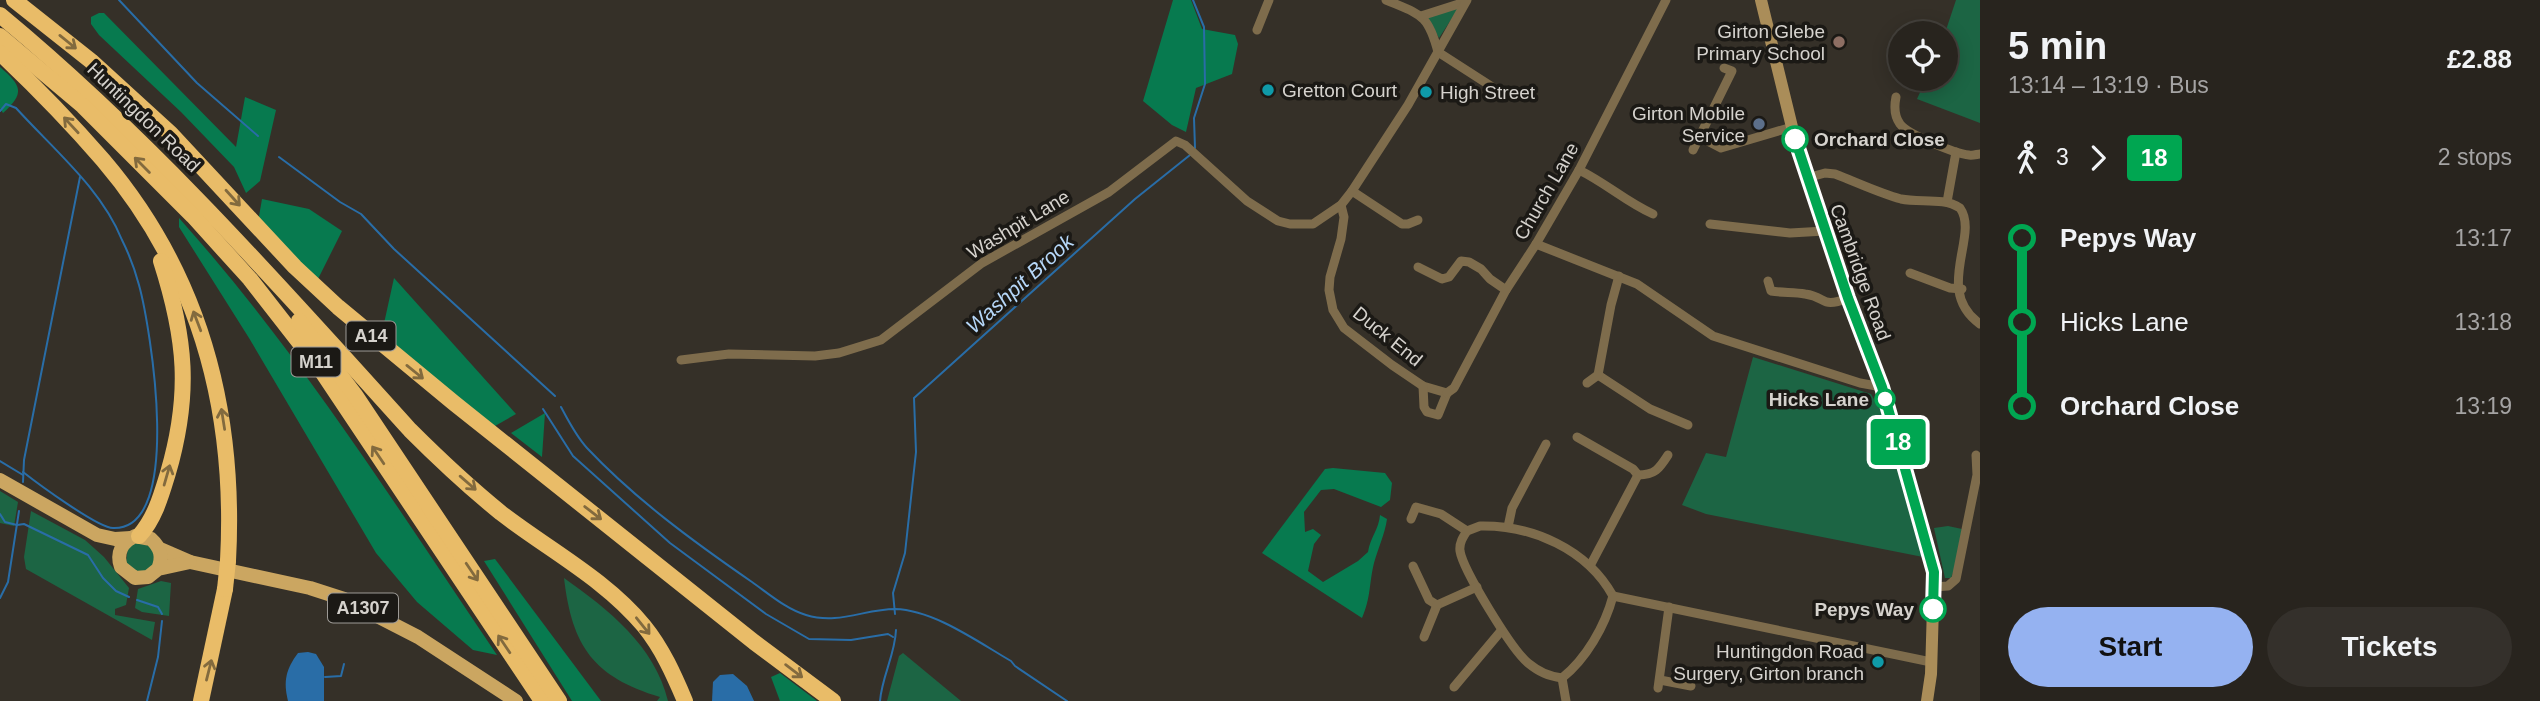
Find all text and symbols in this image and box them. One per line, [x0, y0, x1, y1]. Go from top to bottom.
place label: Girton Glebe Primary School [1696, 21, 1825, 64]
map controls [1888, 21, 1958, 91]
button: locate [1888, 21, 1958, 91]
text: 5 min [2008, 25, 2107, 67]
one-way arrow [58, 34, 76, 50]
marker: Girton Glebe Primary School [1831, 34, 1847, 50]
text: £2.88 [2447, 44, 2512, 74]
street label: Huntingdon Road [83, 58, 204, 176]
text: 13:14 – 13:19 · Bus [2008, 72, 2209, 98]
place label: Gretton Court [1282, 80, 1398, 101]
marker: Gretton Court [1260, 82, 1276, 98]
place label: High Street [1440, 82, 1536, 103]
marker: High Street [1418, 84, 1434, 100]
place label: Girton Mobile Service [1632, 103, 1745, 146]
marker: Girton Mobile Service [1751, 116, 1767, 132]
one-way arrow [62, 117, 79, 134]
marker: Orchard Close [1782, 126, 1808, 152]
place label: Orchard Close [1814, 129, 1945, 150]
street label: Church Lane [1510, 139, 1583, 244]
icon: walk [2008, 139, 2046, 177]
icon: forward [2079, 139, 2117, 177]
text: 3 [2056, 144, 2069, 170]
text: 18 [2141, 144, 2168, 171]
text: 2 stops [2438, 144, 2512, 170]
one-way arrow [134, 156, 151, 173]
street label: Washpit Lane [963, 186, 1073, 263]
one-way arrow [225, 189, 241, 207]
street label: Cambridge Road [1826, 201, 1895, 343]
text: Pepys Way [2060, 223, 2196, 253]
text: 13:17 [2454, 225, 2512, 251]
water label: Washpit Brook [961, 229, 1079, 338]
street label: Duck End [1349, 302, 1426, 370]
text: Hicks Lane [2060, 307, 2189, 337]
text: 13:18 [2454, 309, 2512, 335]
one-way arrow [189, 311, 202, 333]
road number: A14 [346, 322, 396, 350]
road number: M11 [292, 348, 340, 376]
one-way arrow [406, 364, 424, 379]
place label: Hicks Lane [1769, 389, 1869, 410]
marker: Hicks Lane [1875, 389, 1895, 409]
text: Orchard Close [2060, 391, 2239, 421]
text: 13:19 [2454, 393, 2512, 419]
one-way arrow [216, 409, 229, 431]
line badge: 18 [1867, 419, 1930, 465]
text: 18 [1885, 428, 1911, 455]
one-way arrow [371, 446, 385, 465]
one-way arrow [162, 464, 175, 486]
one-way arrow [458, 475, 476, 491]
one-way arrow [584, 506, 602, 521]
one-way arrow [466, 561, 480, 581]
road number: A1307 [328, 594, 398, 622]
marker: Pepys Way [1920, 596, 1946, 622]
place label: Pepys Way [1814, 599, 1914, 620]
button: Start [2008, 607, 2253, 687]
button: Tickets [2267, 607, 2512, 687]
one-way arrow [636, 617, 651, 635]
one-way arrow [497, 635, 511, 654]
place label: Huntingdon Road Surgery, Girton branch [1673, 641, 1864, 684]
marker: Huntingdon Road Surgery, Girton branch [1870, 654, 1886, 670]
one-way arrow [203, 660, 216, 682]
one-way arrow [784, 664, 803, 679]

